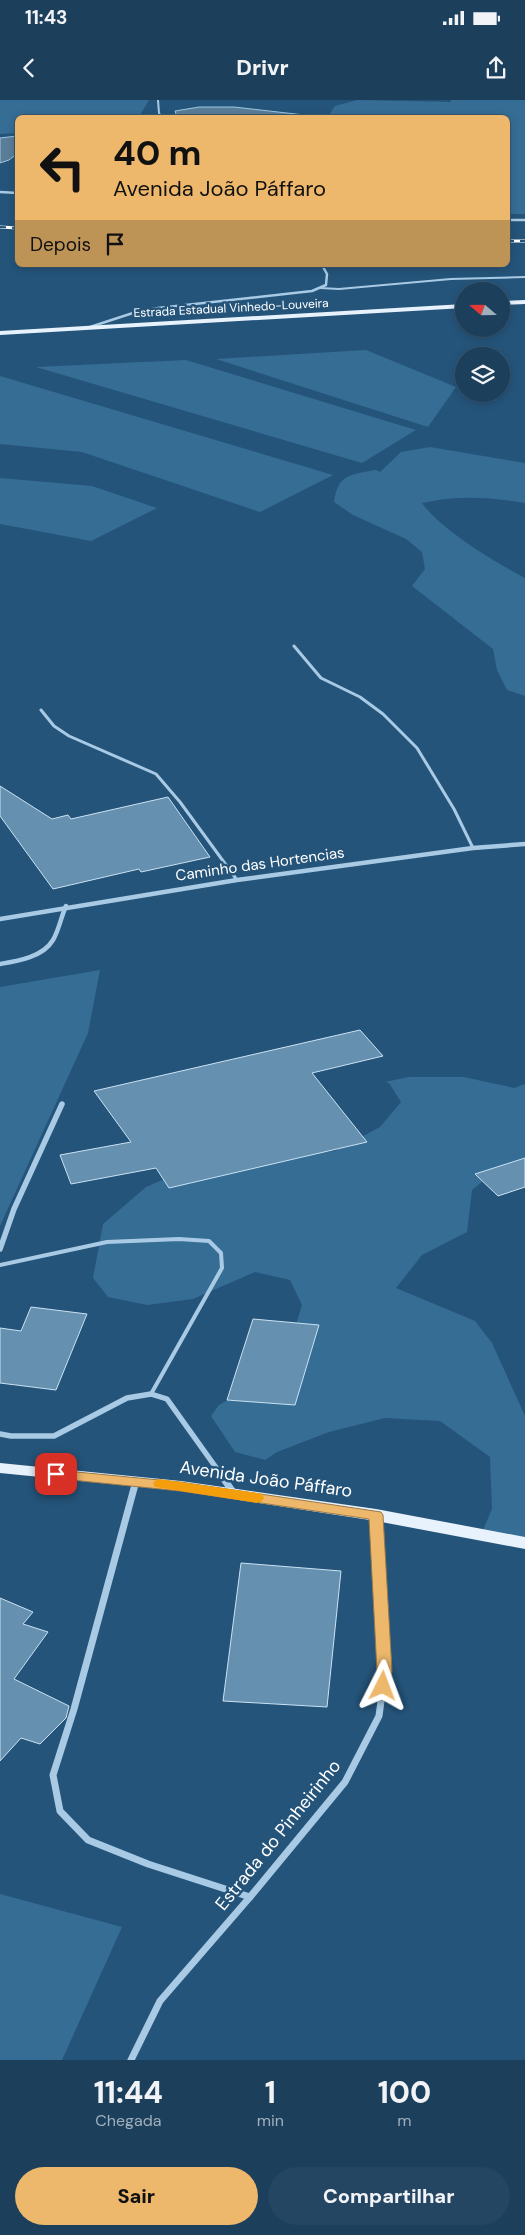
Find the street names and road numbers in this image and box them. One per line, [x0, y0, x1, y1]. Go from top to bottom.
street label: Estrada Estadual Vinhedo-Louveira [133, 295, 329, 321]
street label: Caminho das Hortencias [174, 842, 346, 886]
street label: Avenida João Páffaro [178, 1455, 354, 1503]
street label: Estrada do Pinheirinho [210, 1755, 346, 1915]

